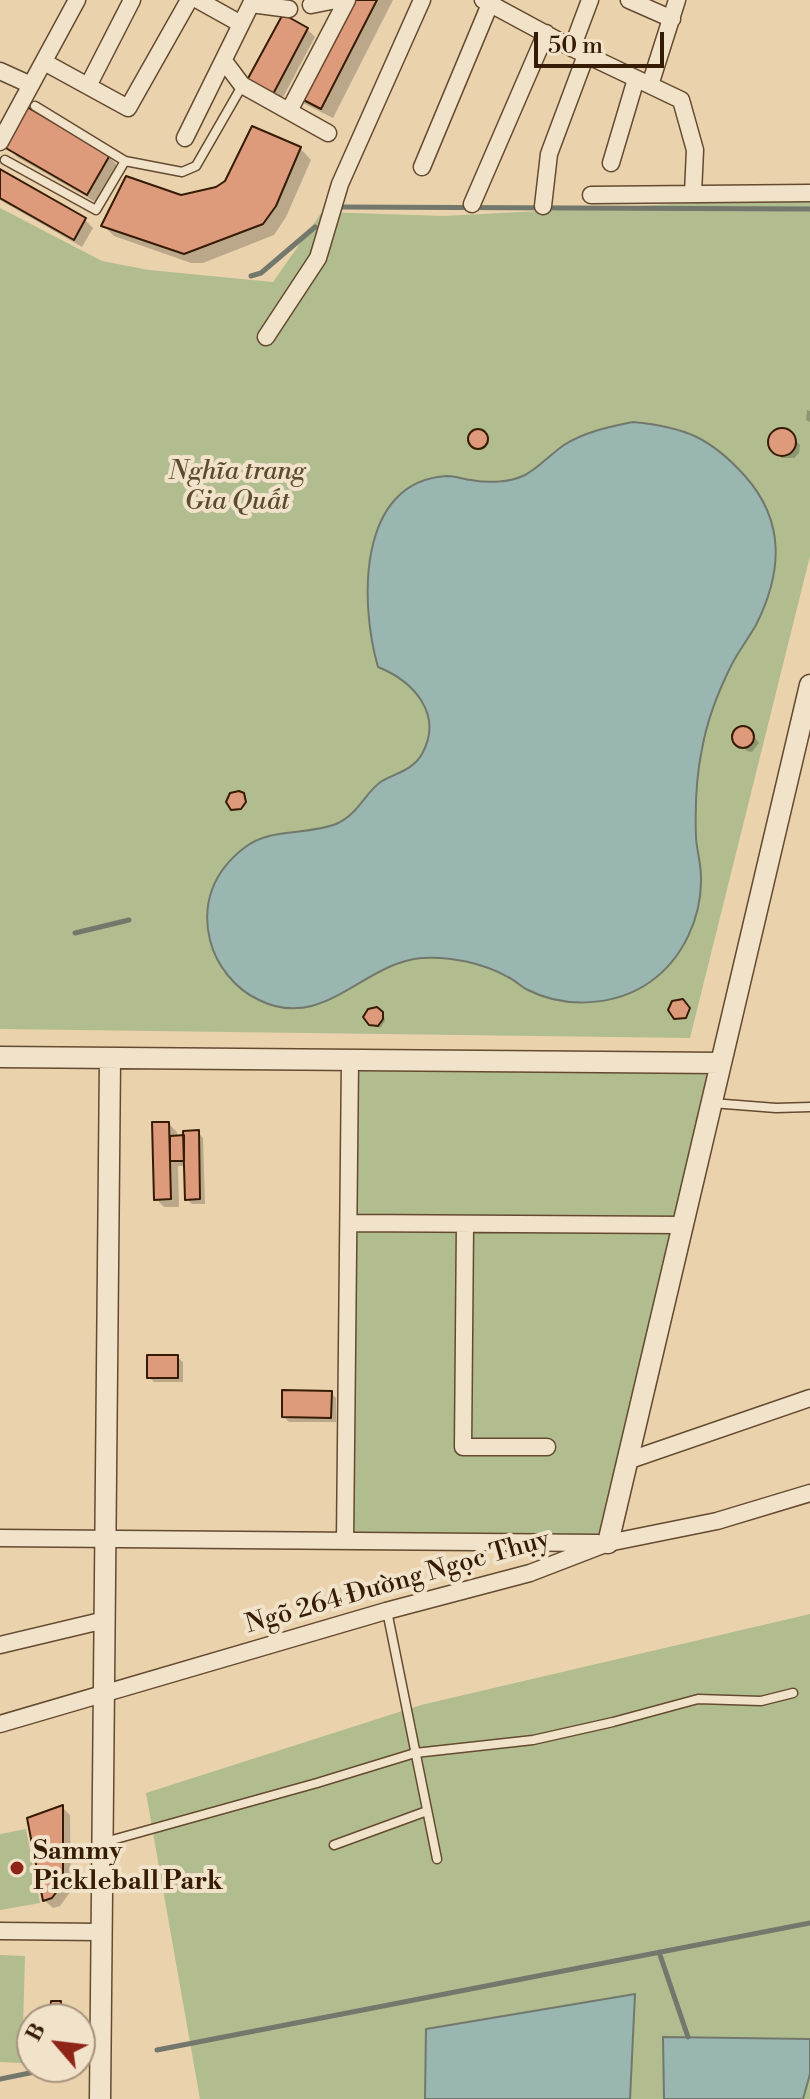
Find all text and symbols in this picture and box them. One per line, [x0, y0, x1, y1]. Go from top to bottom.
scale bar [538, 16, 668, 66]
text: 50 m [548, 31, 603, 61]
park label: Nghĩa trang Gia Quất [169, 457, 305, 518]
street label: Ngõ 264 Đường Ngọc Thụy [242, 1525, 554, 1641]
place label: Sammy Pickleball Park [33, 1837, 223, 1898]
marker: Sammy Pickleball Park [8, 1859, 26, 1877]
north arrow [16, 2003, 96, 2083]
text: B [20, 2019, 52, 2046]

